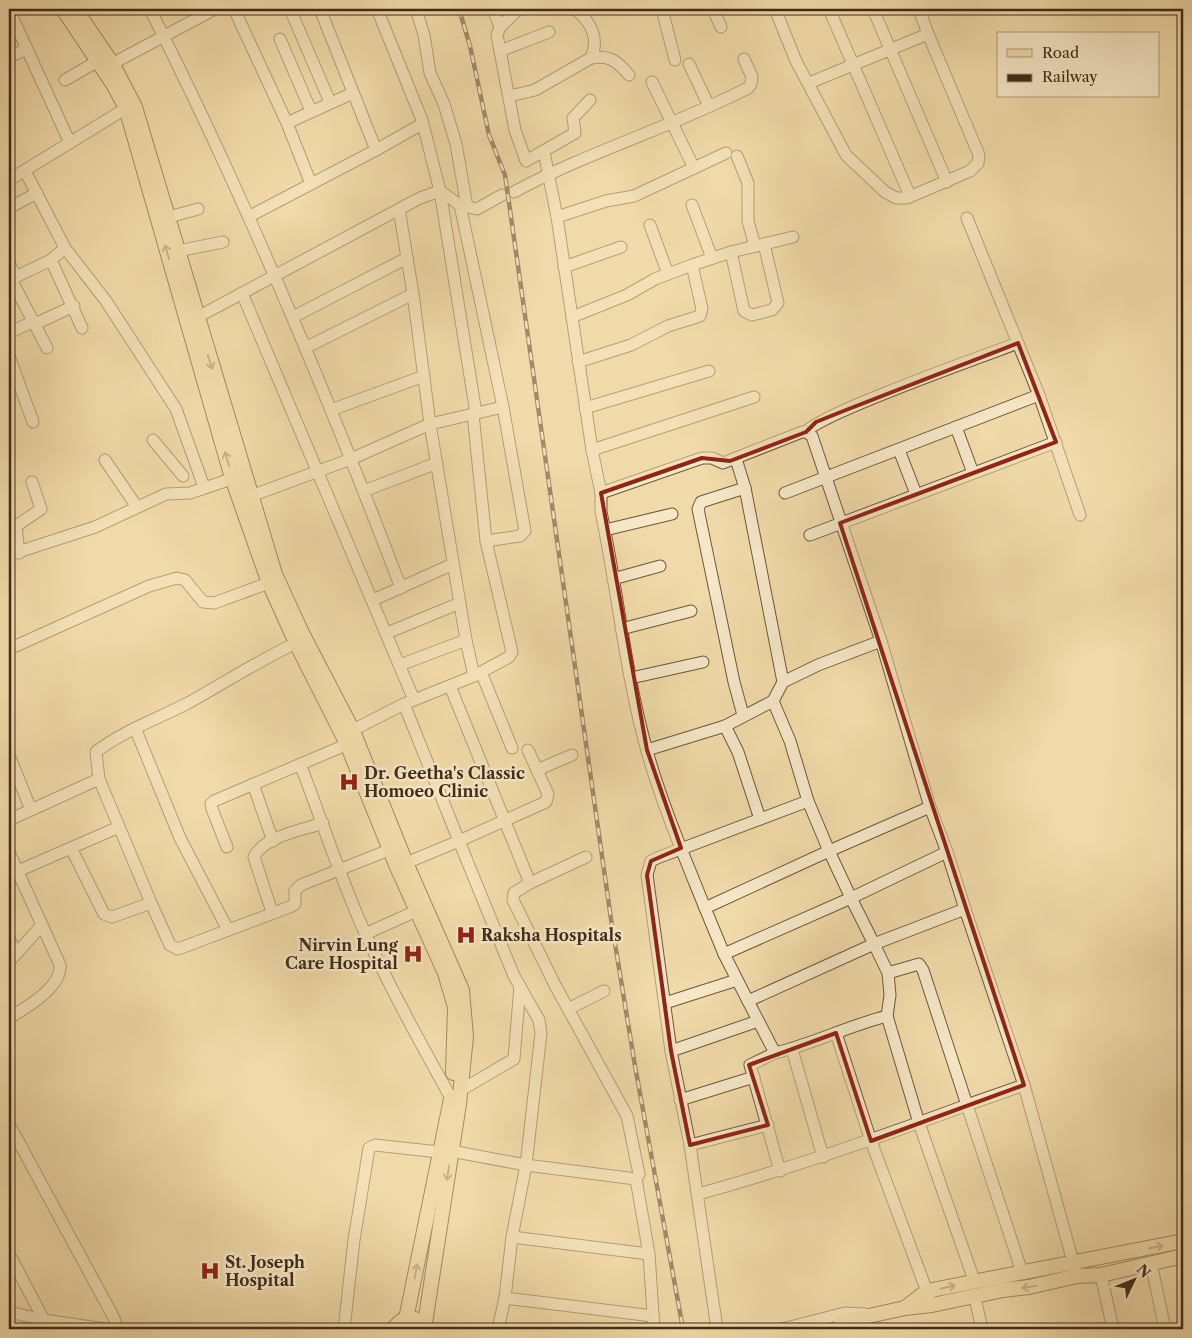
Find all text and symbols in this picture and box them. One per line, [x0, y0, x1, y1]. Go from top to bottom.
legend [997, 32, 1160, 98]
text: Road [1042, 43, 1079, 62]
text: Railway [1042, 67, 1098, 86]
one-way arrow [162, 245, 172, 261]
one-way arrow [206, 354, 216, 370]
one-way arrow [221, 451, 231, 467]
place label: Dr. Geetha's Classic Homoeo Clinic [364, 763, 525, 801]
hospital icon: Dr. Geetha's Classic Homoeo Clinic [338, 771, 360, 793]
hospital icon: Raksha Hospitals [455, 924, 477, 946]
place label: Raksha Hospitals [481, 925, 622, 945]
place label: Nirvin Lung Care Hospital [285, 935, 399, 973]
hospital icon: Nirvin Lung Care Hospital [402, 943, 424, 965]
one-way arrow [442, 1164, 452, 1180]
one-way arrow [1148, 1241, 1164, 1251]
place label: St. Joseph Hospital [225, 1252, 305, 1290]
north arrow [1110, 1256, 1160, 1306]
hospital icon: St. Joseph Hospital [199, 1260, 221, 1282]
text: N [1133, 1261, 1154, 1282]
one-way arrow [411, 1263, 421, 1279]
one-way arrow [940, 1282, 956, 1291]
one-way arrow [1022, 1282, 1038, 1292]

